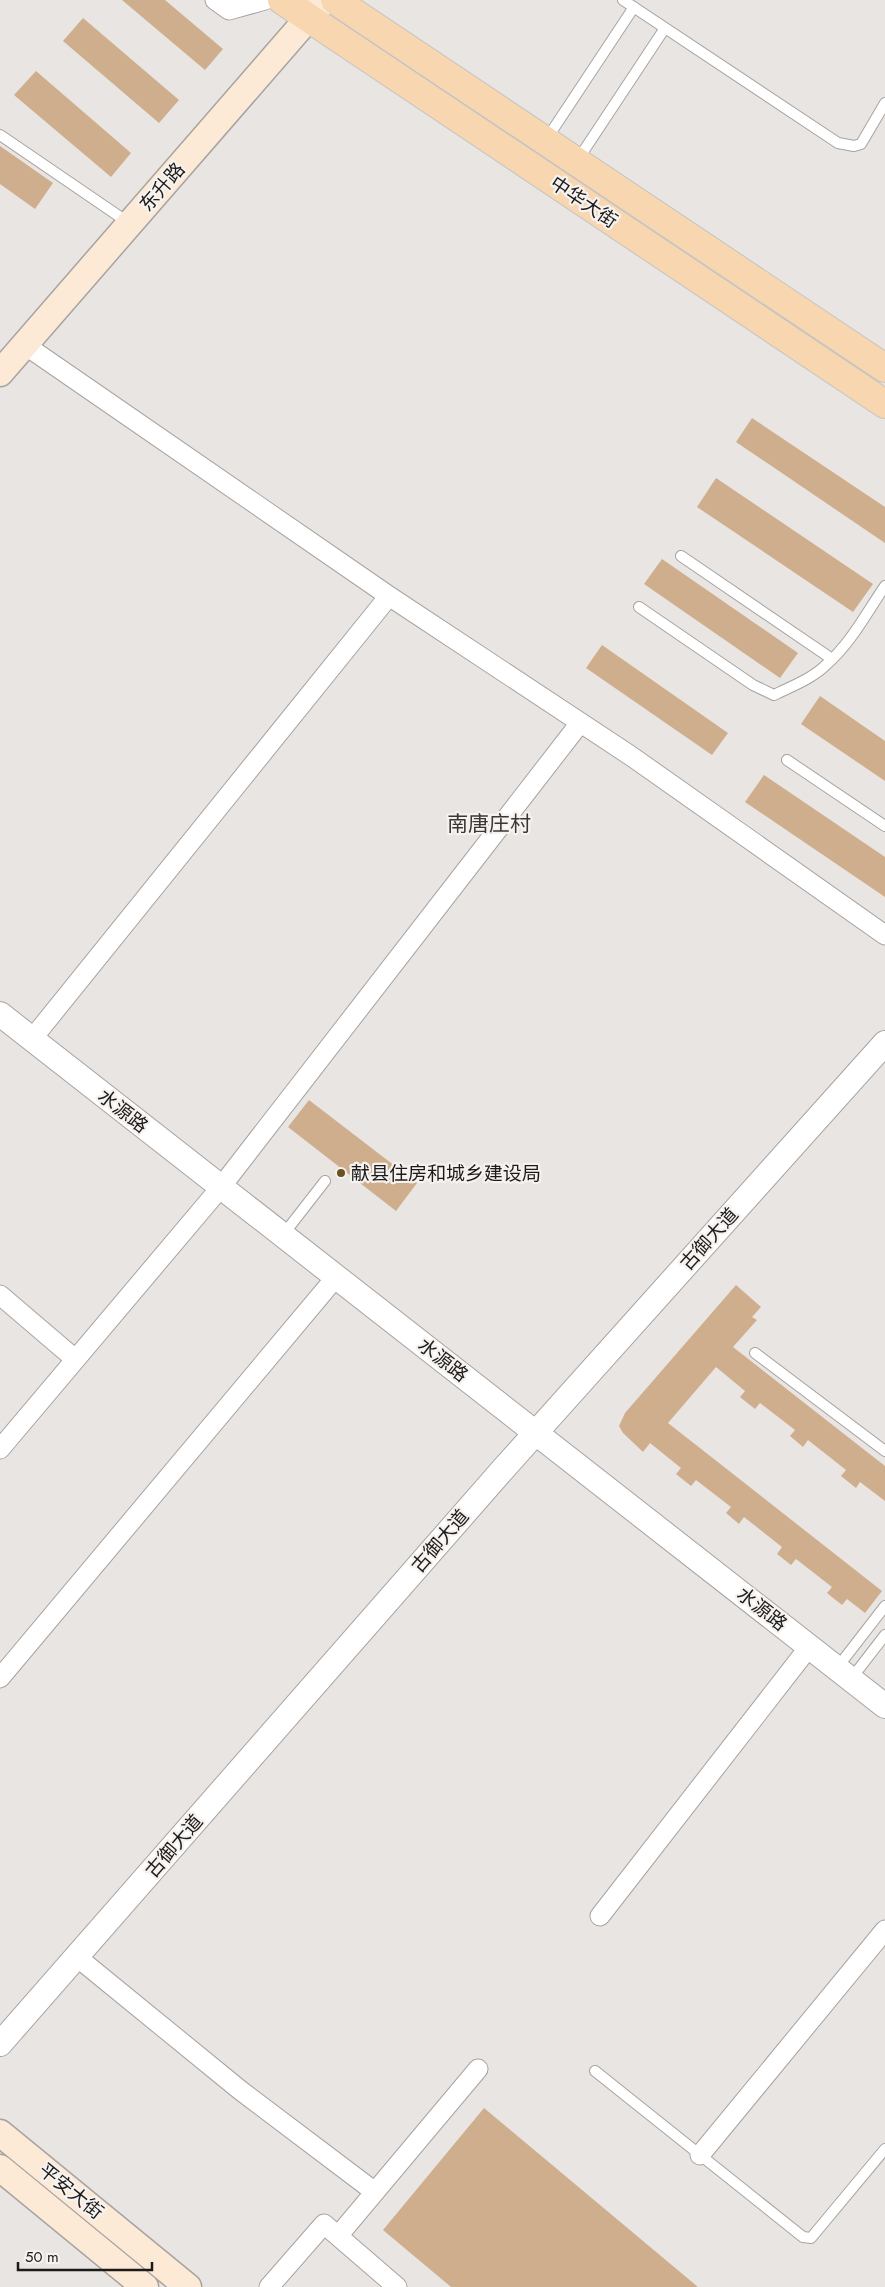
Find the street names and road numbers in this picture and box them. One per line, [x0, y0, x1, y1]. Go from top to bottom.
street label: 东升路 [133, 157, 191, 217]
street label: 中华大街 [545, 170, 623, 234]
street label: 水源路 [92, 1083, 154, 1139]
street label: 古御大道 [674, 1202, 744, 1276]
street label: 水源路 [412, 1332, 474, 1388]
street label: 古御大道 [405, 1503, 475, 1579]
street label: 水源路 [731, 1581, 793, 1637]
street label: 古御大道 [139, 1808, 209, 1884]
street label: 平安大街 [33, 2157, 109, 2225]

